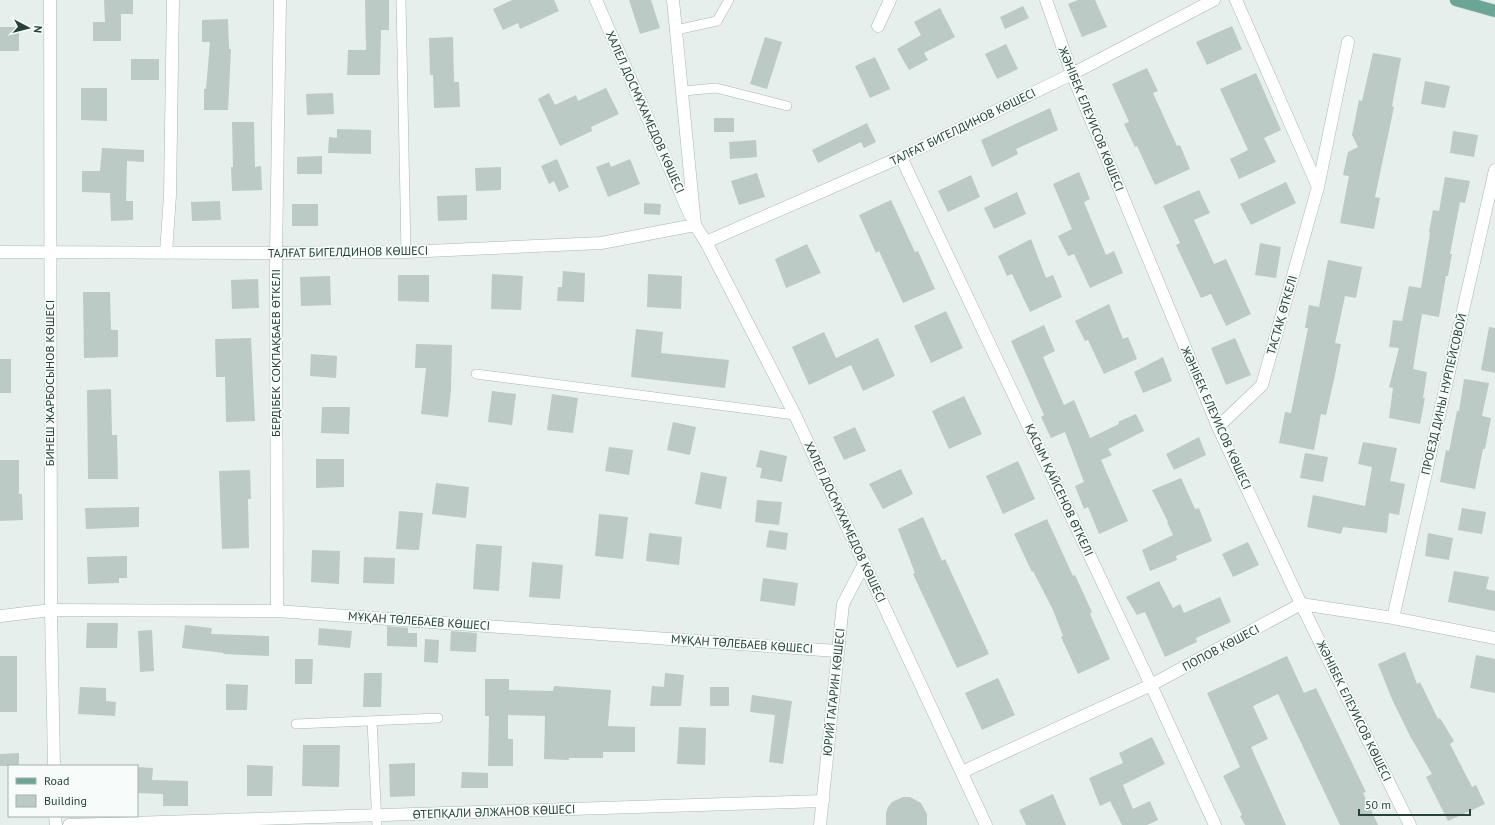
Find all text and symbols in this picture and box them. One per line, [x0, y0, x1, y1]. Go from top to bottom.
north arrow [8, 8, 48, 48]
text: N [31, 25, 45, 34]
street label: ХАЛЕЛ ДОСМҰХАМЕДОВ КӨШЕСІ [603, 28, 688, 195]
street label: ЖӘНІБЕК ЕЛЕУИСОВ КӨШЕСІ [1055, 43, 1127, 193]
street label: ТАЛҒАТ БИГЕЛДИНОВ КӨШЕСІ [888, 85, 1038, 168]
street label: ТАЛҒАТ БИГЕЛДИНОВ КӨШЕСІ [268, 243, 428, 260]
street label: БЕРДІБЕК СОҚПАҚБАЕВ ӨТКЕЛІ [268, 269, 283, 437]
street label: ТАСТАҚ ӨТКЕЛІ [1263, 273, 1300, 356]
street label: БИНЕШ ЖАРБОСЫНОВ КӨШЕСІ [42, 300, 57, 466]
street label: ПРОЕЗД ДИНЫ НУРПЕЙСОВОЙ [1418, 312, 1469, 476]
street label: ЖӘНІБЕК ЕЛЕУИСОВ КӨШЕСІ [1178, 343, 1255, 492]
street label: ҚАСЫМ ҚАЙСЕНОВ ӨТКЕЛІ [1022, 421, 1097, 558]
street label: ХАЛЕЛ ДОСМҰХАМЕДОВ КӨШЕСІ [801, 439, 889, 605]
street label: МҰҚАН ТӨЛЕБАЕВ КӨШЕСІ [347, 608, 491, 633]
street label: ПОПОВ КӨШЕСІ [1180, 621, 1262, 674]
street label: ЮРИЙ ГАГАРИН КӨШЕСІ [819, 627, 848, 757]
street label: МҰҚАН ТӨЛЕБАЕВ КӨШЕСІ [670, 631, 814, 656]
street label: ЖӘНІБЕК ЕЛЕУИСОВ КӨШЕСІ [1313, 637, 1395, 784]
legend [8, 765, 138, 817]
text: Road [44, 773, 69, 788]
scale bar [1359, 791, 1470, 817]
text: Building [44, 793, 87, 808]
text: 50 m [1365, 797, 1391, 812]
street label: ӨТЕПҚАЛИ ӘЛЖАНОВ КӨШЕСІ [412, 801, 576, 822]

